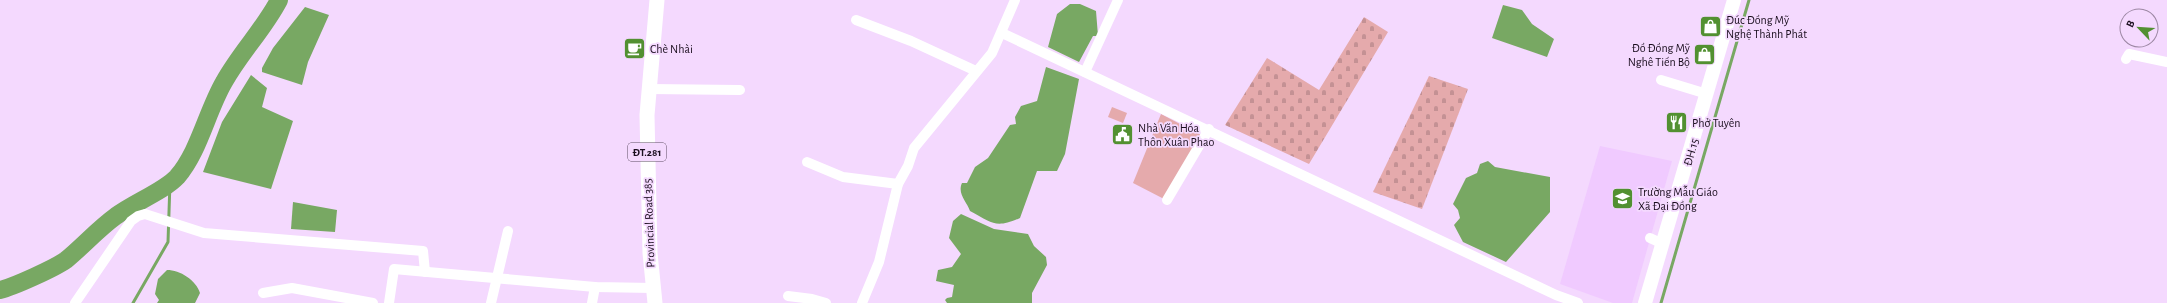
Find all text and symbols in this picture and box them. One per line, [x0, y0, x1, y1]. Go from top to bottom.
north arrow [2119, 8, 2159, 48]
shop icon: Đúc Đồng Mỹ Nghệ Thành Phát [1698, 14, 1724, 40]
place label: Đúc Đồng Mỹ Nghệ Thành Phát [1726, 14, 1807, 40]
text: B [2124, 18, 2137, 29]
cafe icon: Chè Nhài [622, 36, 648, 62]
place label: Đồ Đồng Mỹ Nghê Tiến Bộ [1628, 42, 1690, 68]
shop icon: Đồ Đồng Mỹ Nghê Tiến Bộ [1692, 42, 1718, 68]
place label: Chè Nhài [650, 43, 693, 55]
restaurant icon: Phở Tuyên [1664, 110, 1690, 136]
place label: Phở Tuyên [1692, 117, 1740, 130]
public building icon: Nhà Văn Hóa Thôn Xuân Phao [1109, 122, 1135, 148]
place label: Nhà Văn Hóa Thôn Xuân Phao [1138, 122, 1215, 148]
street label: ĐH.15 [1681, 137, 1701, 167]
road number: ĐT.281 [628, 143, 666, 161]
street label: Provincial Road 385 [641, 178, 657, 268]
place label: Trường Mẫu Giáo Xã Đại Đồng [1638, 185, 1718, 212]
school or university icon: Trường Mẫu Giáo Xã Đại Đồng [1610, 186, 1636, 212]

